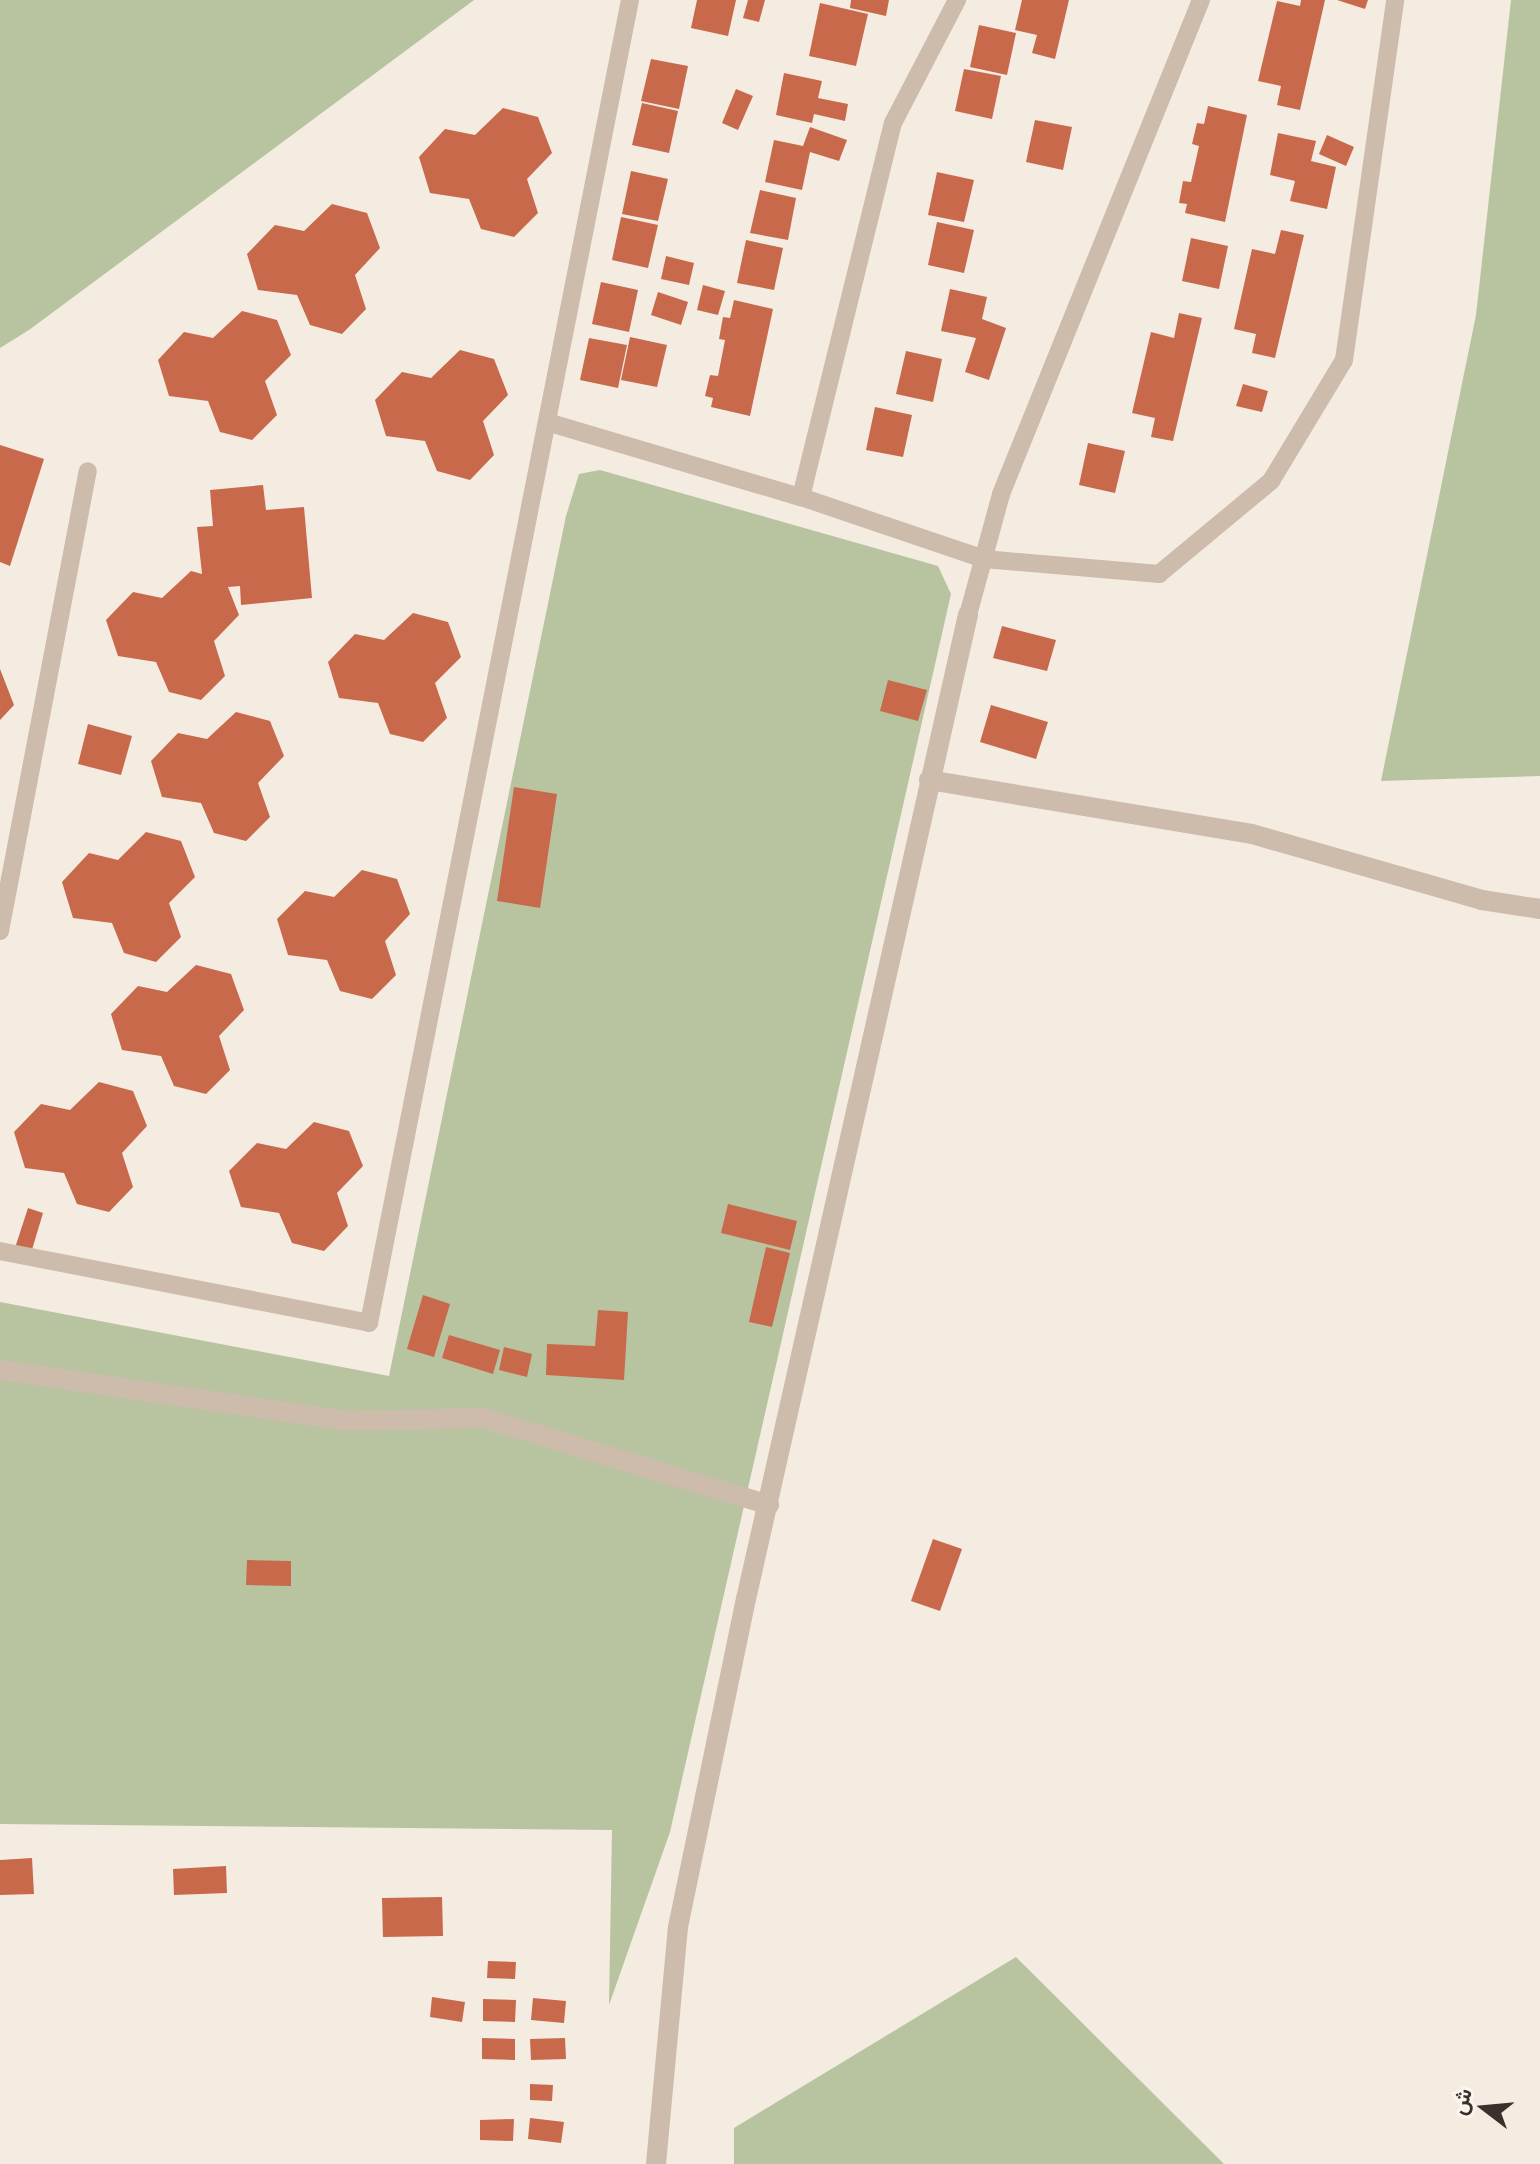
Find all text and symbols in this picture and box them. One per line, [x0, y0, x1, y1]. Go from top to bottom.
north arrow [1444, 2068, 1524, 2148]
text: ش [1444, 2085, 1477, 2118]

